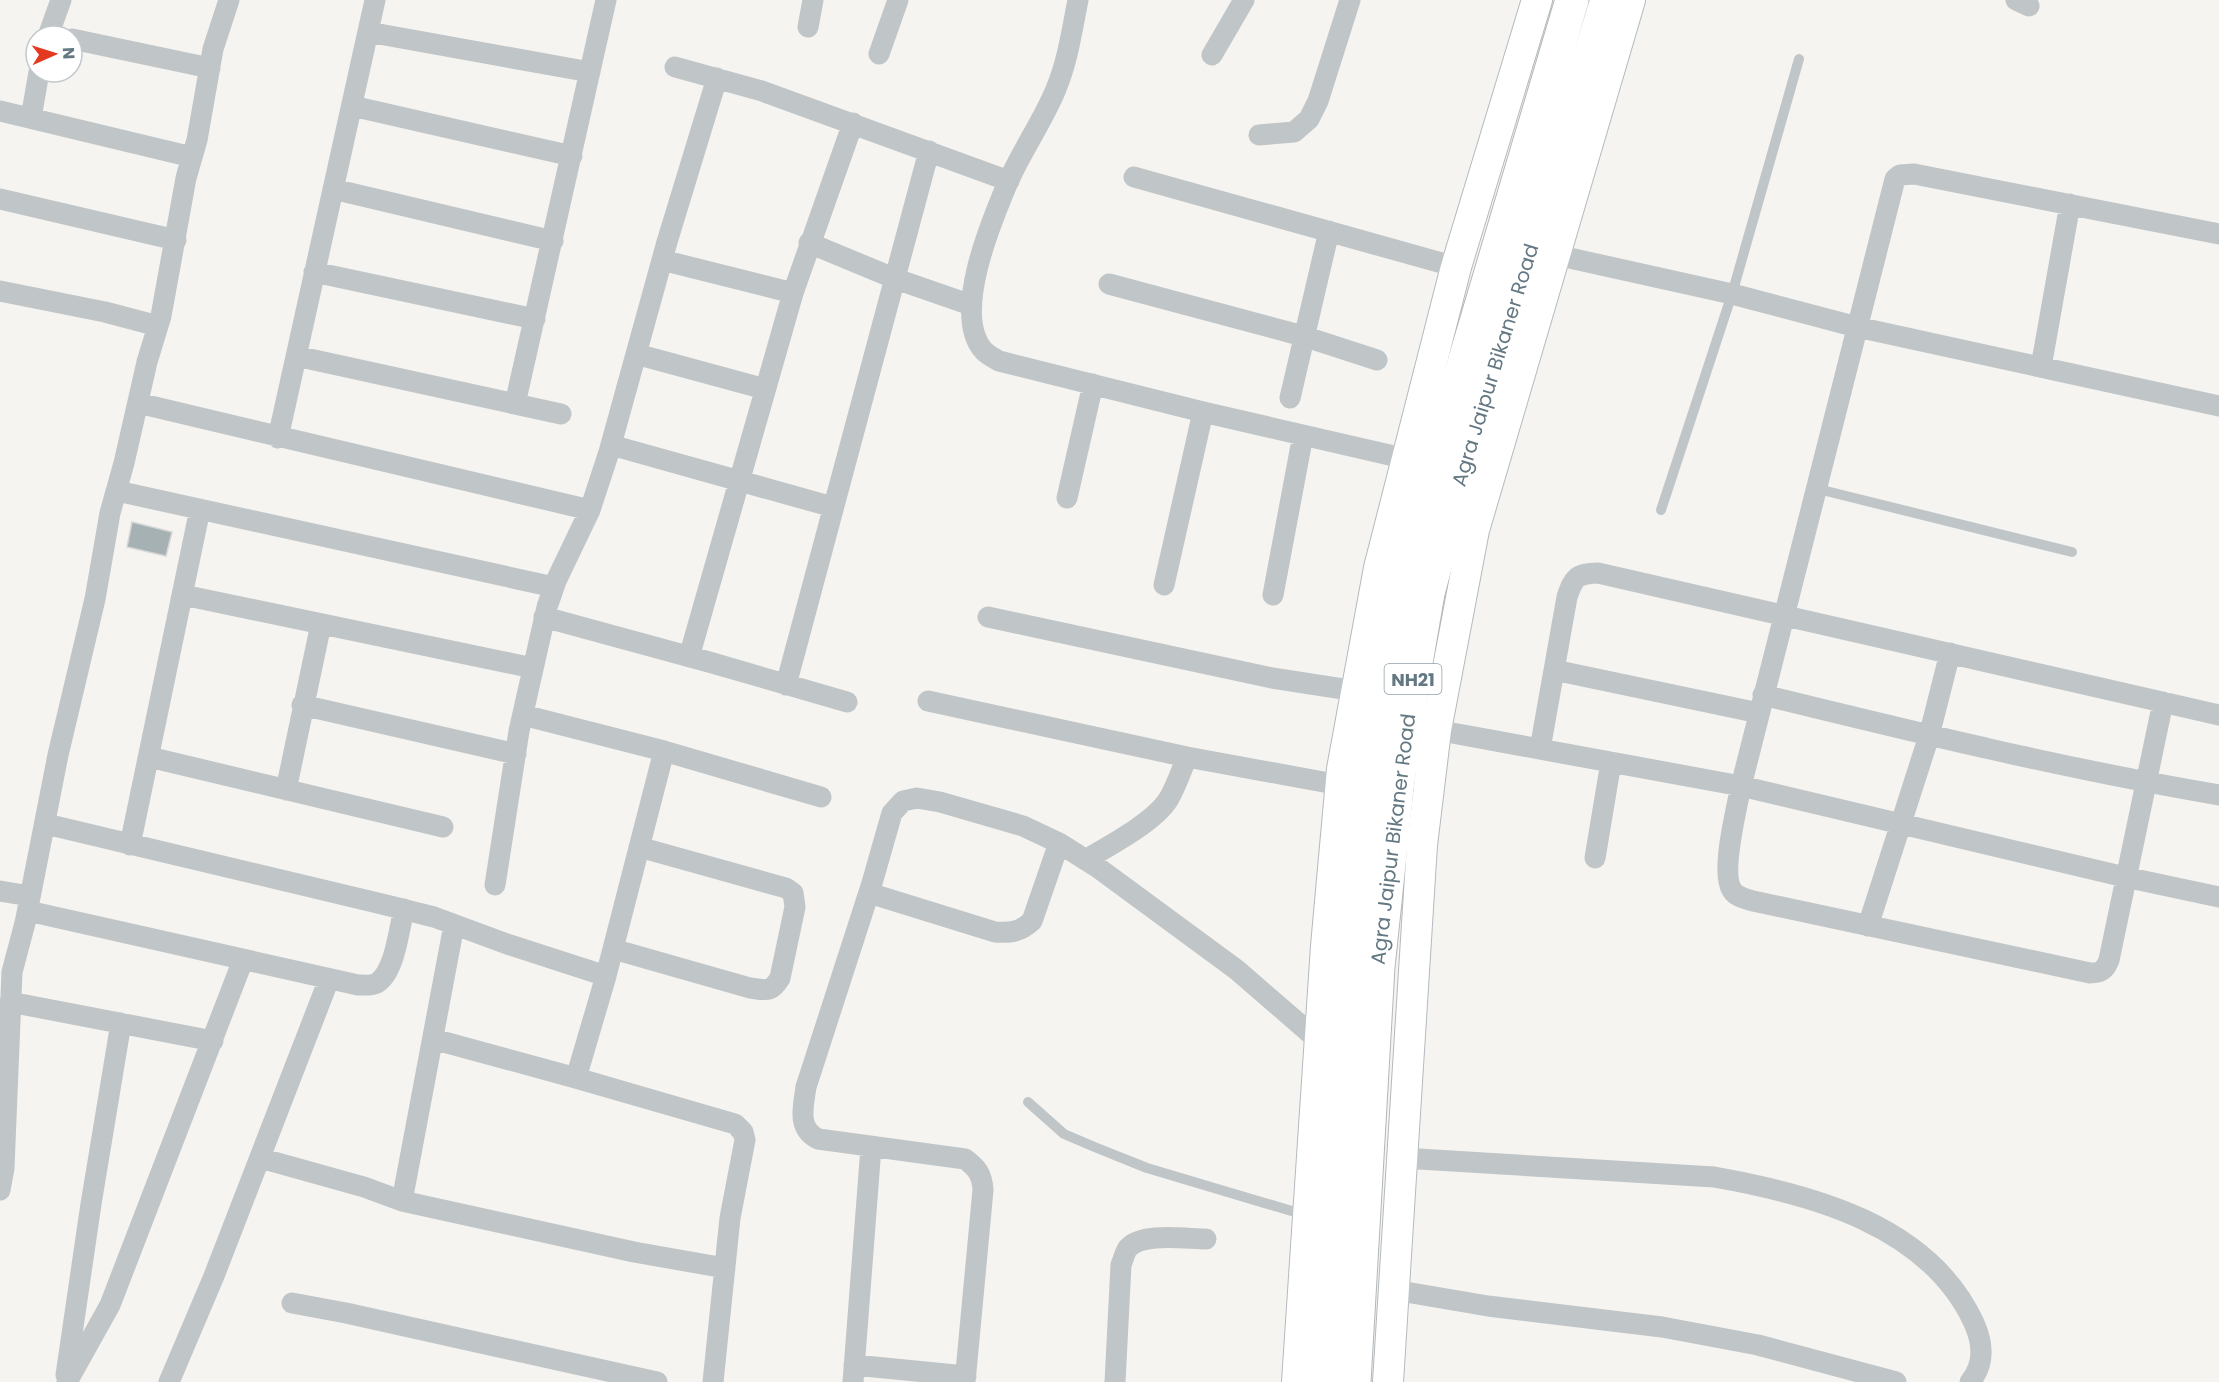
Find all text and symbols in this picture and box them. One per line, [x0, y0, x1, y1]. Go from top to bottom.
north arrow [24, 24, 84, 84]
text: N [57, 47, 80, 60]
street label: Agra Jaipur Bikaner Road [1445, 240, 1545, 490]
road number: NH21 [1384, 664, 1442, 694]
street label: Agra Jaipur Bikaner Road [1364, 712, 1422, 966]

